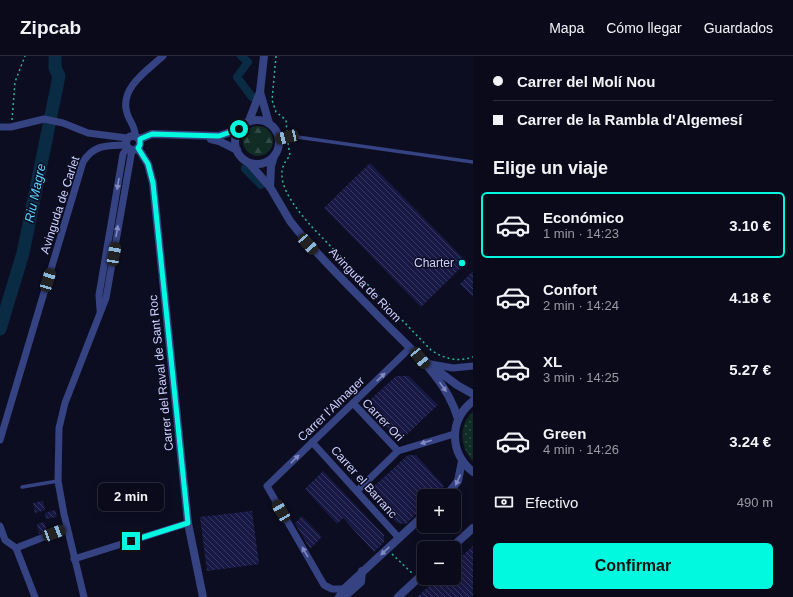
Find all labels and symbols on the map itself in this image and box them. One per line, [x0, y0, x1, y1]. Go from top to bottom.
route start [230, 120, 248, 138]
car [274, 128, 300, 146]
street label: Avinguda de Carlet [38, 154, 83, 256]
water label: Riu Magre [21, 162, 49, 224]
one-way arrow [115, 178, 121, 191]
one-way arrow [115, 225, 121, 237]
car [296, 231, 320, 257]
car [106, 241, 122, 267]
street label: Avinguda de Riom [326, 245, 404, 325]
place label: Charter [414, 256, 454, 270]
marker: Charter [457, 258, 467, 268]
car [39, 267, 57, 293]
street label: Carrer del Raval de Sant Roc [146, 294, 176, 452]
car [408, 345, 432, 371]
one-way arrow [376, 372, 386, 381]
street label: Carrer l'Almager [295, 374, 367, 444]
one-way arrow [438, 381, 447, 392]
street label: Carrer Ori [359, 396, 407, 444]
one-way arrow [420, 439, 432, 445]
street label: Carrer el Barranc [328, 443, 400, 521]
one-way arrow [290, 454, 300, 464]
one-way arrow [455, 475, 461, 486]
callout: 2 min [98, 483, 164, 511]
car [270, 498, 292, 524]
car [41, 523, 67, 543]
route end [122, 532, 140, 550]
one-way arrow [301, 546, 308, 558]
one-way arrow [380, 546, 389, 555]

